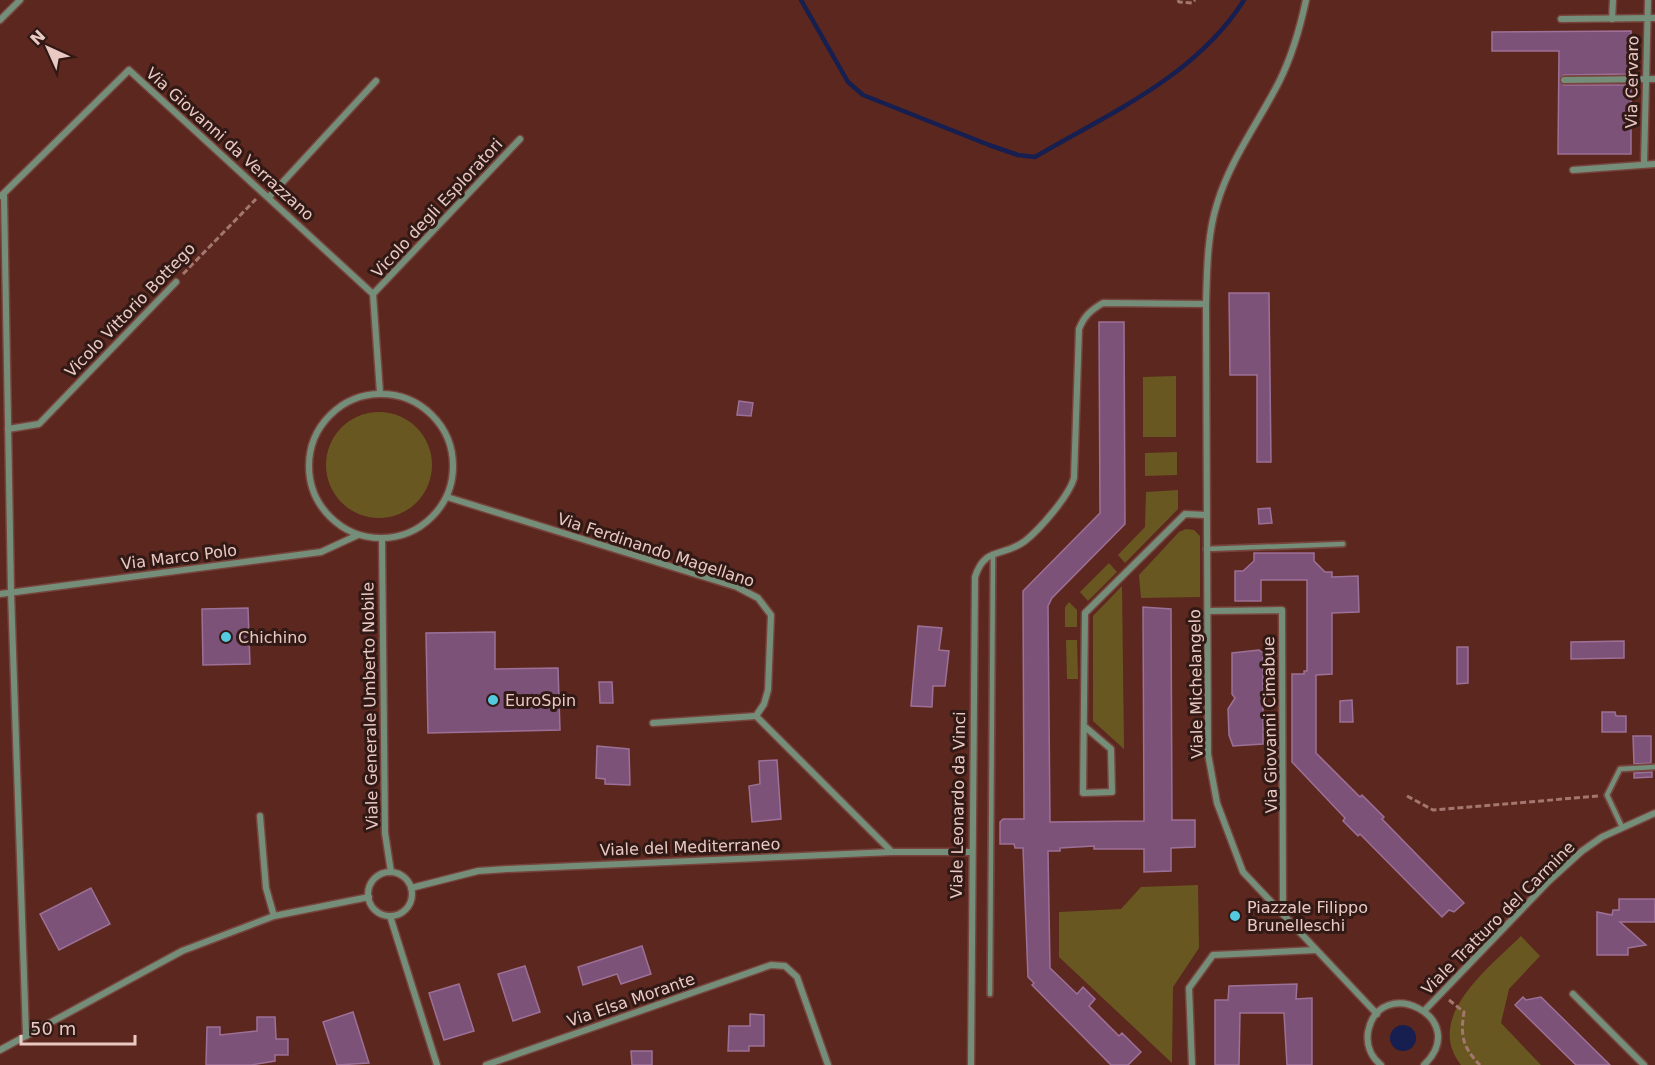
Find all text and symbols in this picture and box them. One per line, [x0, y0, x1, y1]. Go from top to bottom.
north arrow [18, 18, 78, 78]
text: N [26, 26, 49, 49]
street label: Via Cervaro [1622, 35, 1642, 129]
street label: Via Giovanni da Verrazzano [142, 64, 318, 224]
street label: Vicolo degli Esploratori [368, 134, 506, 282]
street label: Vicolo Vittorio Bottego [61, 239, 199, 381]
street label: Via Ferdinando Magellano [555, 509, 757, 591]
street label: Via Marco Polo [120, 540, 238, 574]
street label: Viale Generale Umberto Nobile [358, 582, 382, 830]
street label: Viale Michelangelo [1185, 609, 1207, 759]
place label: Chichino [238, 628, 307, 647]
marker: Chichino [219, 630, 233, 644]
street label: Via Giovanni Cimabue [1259, 636, 1281, 814]
place label: EuroSpin [505, 691, 576, 710]
marker: EuroSpin [486, 693, 500, 707]
street label: Viale Leonardo da Vinci [947, 711, 969, 899]
street label: Viale del Mediterraneo [599, 834, 781, 860]
street label: Viale Tratturo del Carmine [1418, 838, 1578, 998]
place label: Piazzale Filippo Brunelleschi [1247, 898, 1368, 935]
marker: Piazzale Filippo Brunelleschi [1228, 909, 1242, 923]
street label: Via Elsa Morante [565, 969, 697, 1031]
scale bar [21, 1008, 135, 1046]
text: 50 m [30, 1018, 76, 1039]

